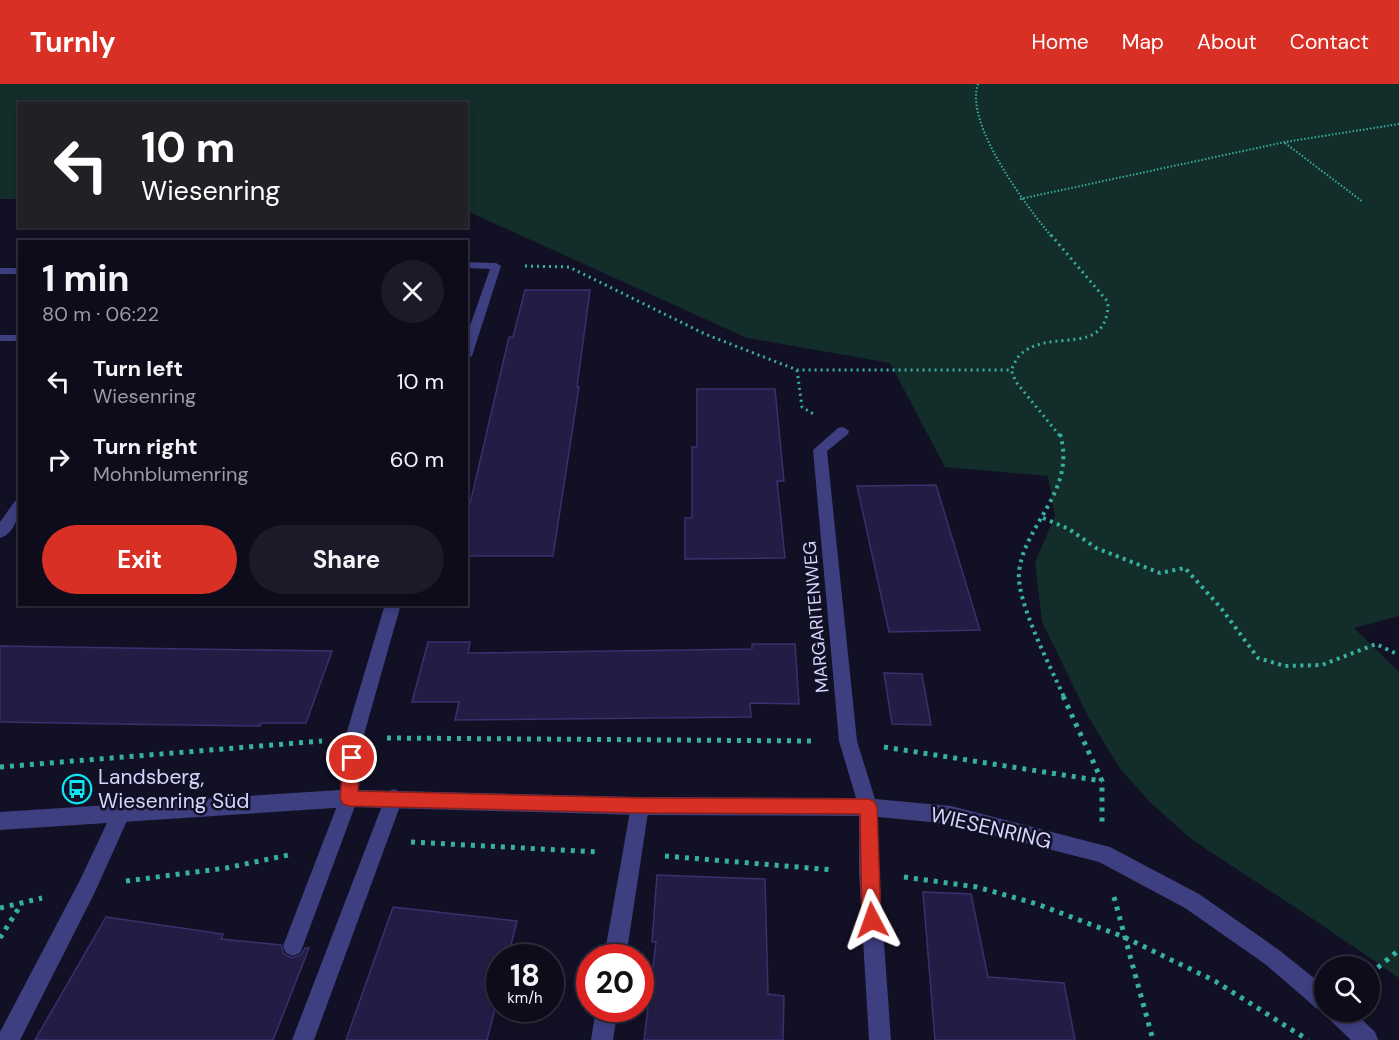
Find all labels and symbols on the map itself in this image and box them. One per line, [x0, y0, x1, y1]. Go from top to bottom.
street label: MARGARITENWEG [797, 540, 835, 694]
pin [326, 732, 377, 783]
place label: Landsberg, Wiesenring Süd [98, 763, 249, 815]
bus stop icon: Landsberg, Wiesenring Süd [61, 773, 93, 805]
street label: WIESENRING [928, 800, 1054, 856]
position arrow [840, 888, 904, 952]
speed limit sign: 20 [576, 944, 654, 1022]

